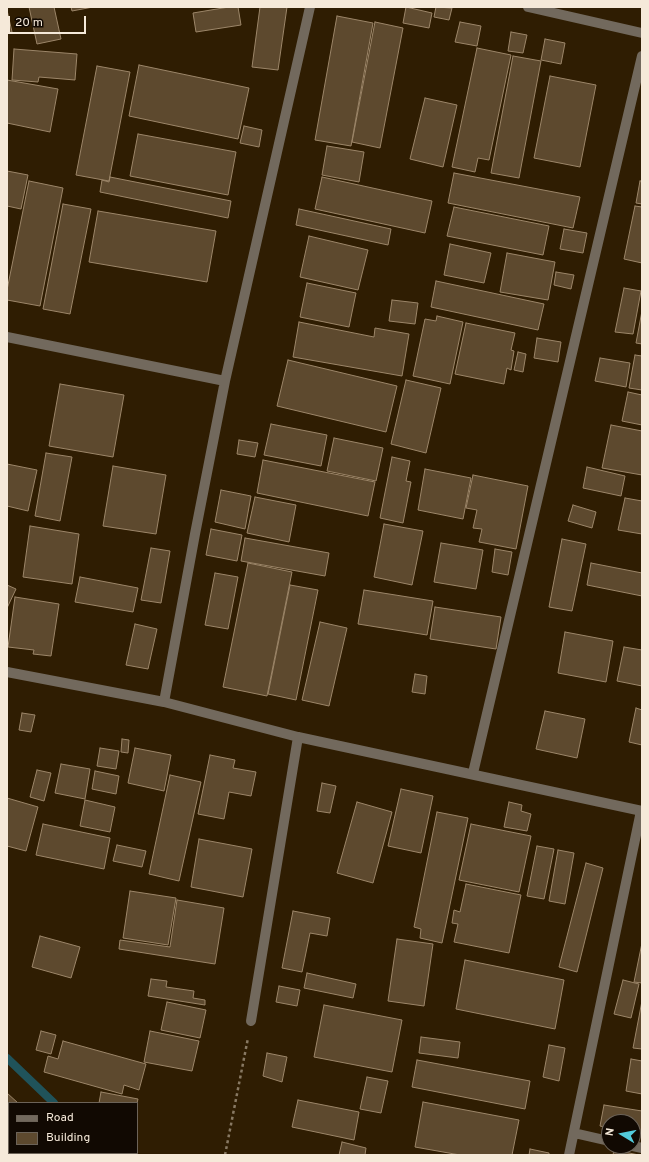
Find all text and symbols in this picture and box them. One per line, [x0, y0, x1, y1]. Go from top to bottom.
scale bar [10, 8, 88, 34]
text: 20 m [15, 15, 43, 31]
legend [8, 1102, 138, 1154]
text: Road [46, 1110, 74, 1126]
north arrow [601, 1114, 641, 1154]
text: N [603, 1127, 618, 1137]
text: Building [46, 1130, 90, 1146]

